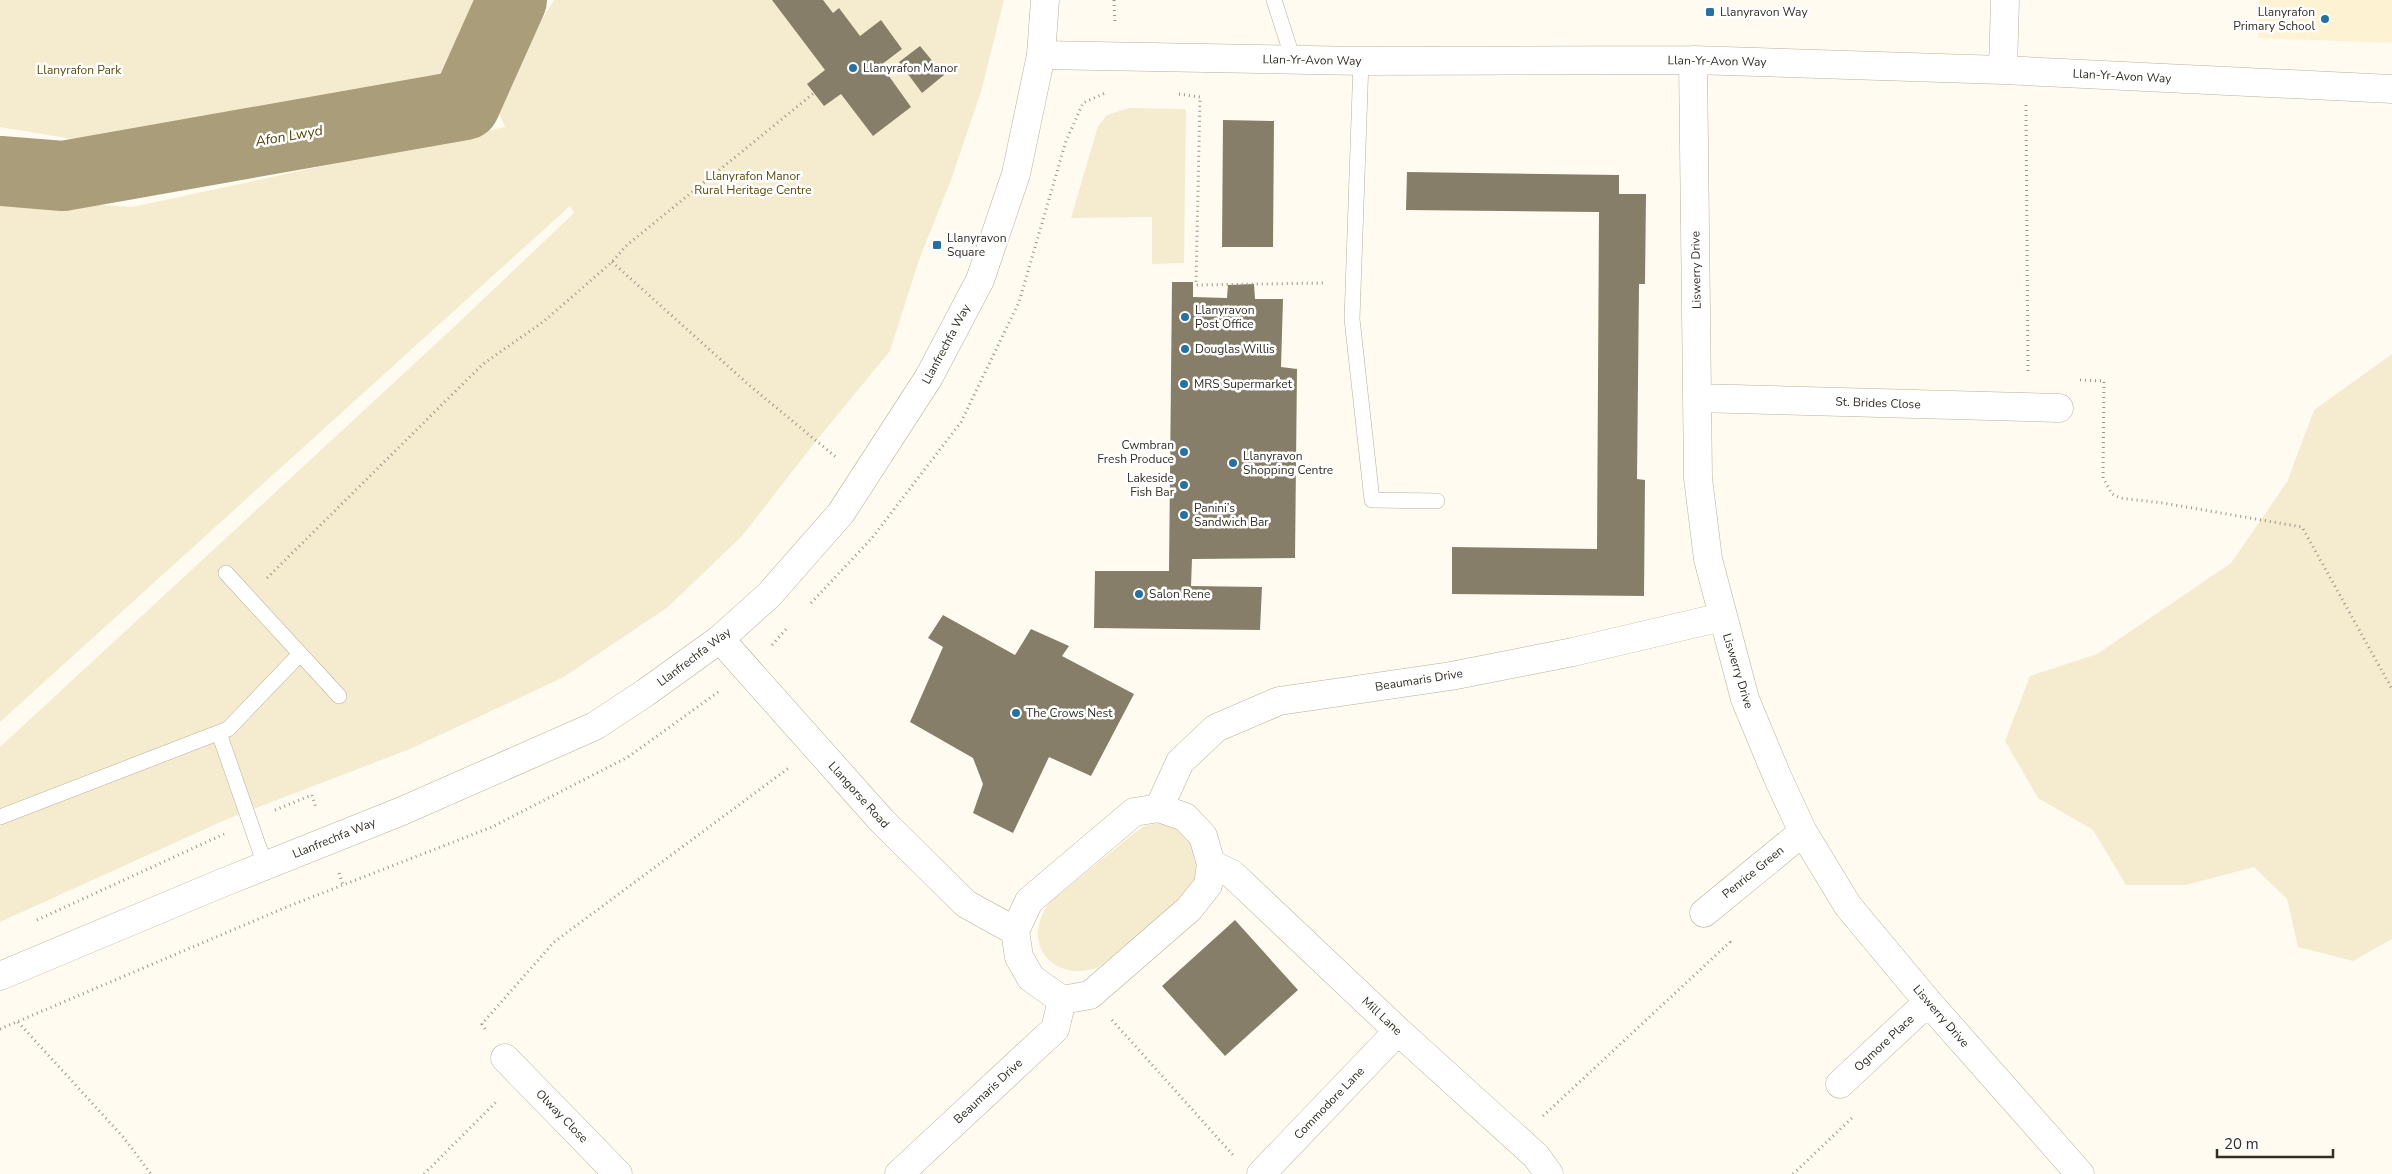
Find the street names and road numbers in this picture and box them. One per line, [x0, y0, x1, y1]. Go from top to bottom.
street label: Llan-Yr-Avon Way [1262, 51, 1362, 69]
street label: Llan-Yr-Avon Way [1667, 52, 1767, 70]
street label: Llan-Yr-Avon Way [2072, 65, 2173, 87]
street label: Liswerry Drive [1687, 231, 1705, 309]
street label: Llanfrechfa Way [918, 300, 974, 387]
street label: St. Brides Close [1835, 394, 1921, 412]
street label: Llanfrechfa Way [654, 623, 735, 690]
street label: Liswerry Drive [1719, 631, 1757, 711]
street label: Beaumaris Drive [1374, 665, 1464, 695]
street label: Llangorse Road [825, 758, 893, 832]
street label: Llanfrechfa Way [290, 814, 379, 862]
street label: Penrice Green [1719, 842, 1787, 902]
street label: Liswerry Drive [1909, 981, 1973, 1051]
street label: Mill Lane [1359, 993, 1405, 1039]
street label: Ogmore Place [1851, 1011, 1917, 1075]
street label: Beaumaris Drive [950, 1055, 1026, 1127]
street label: Commodore Lane [1290, 1063, 1368, 1143]
street label: Olway Close [532, 1086, 592, 1146]

